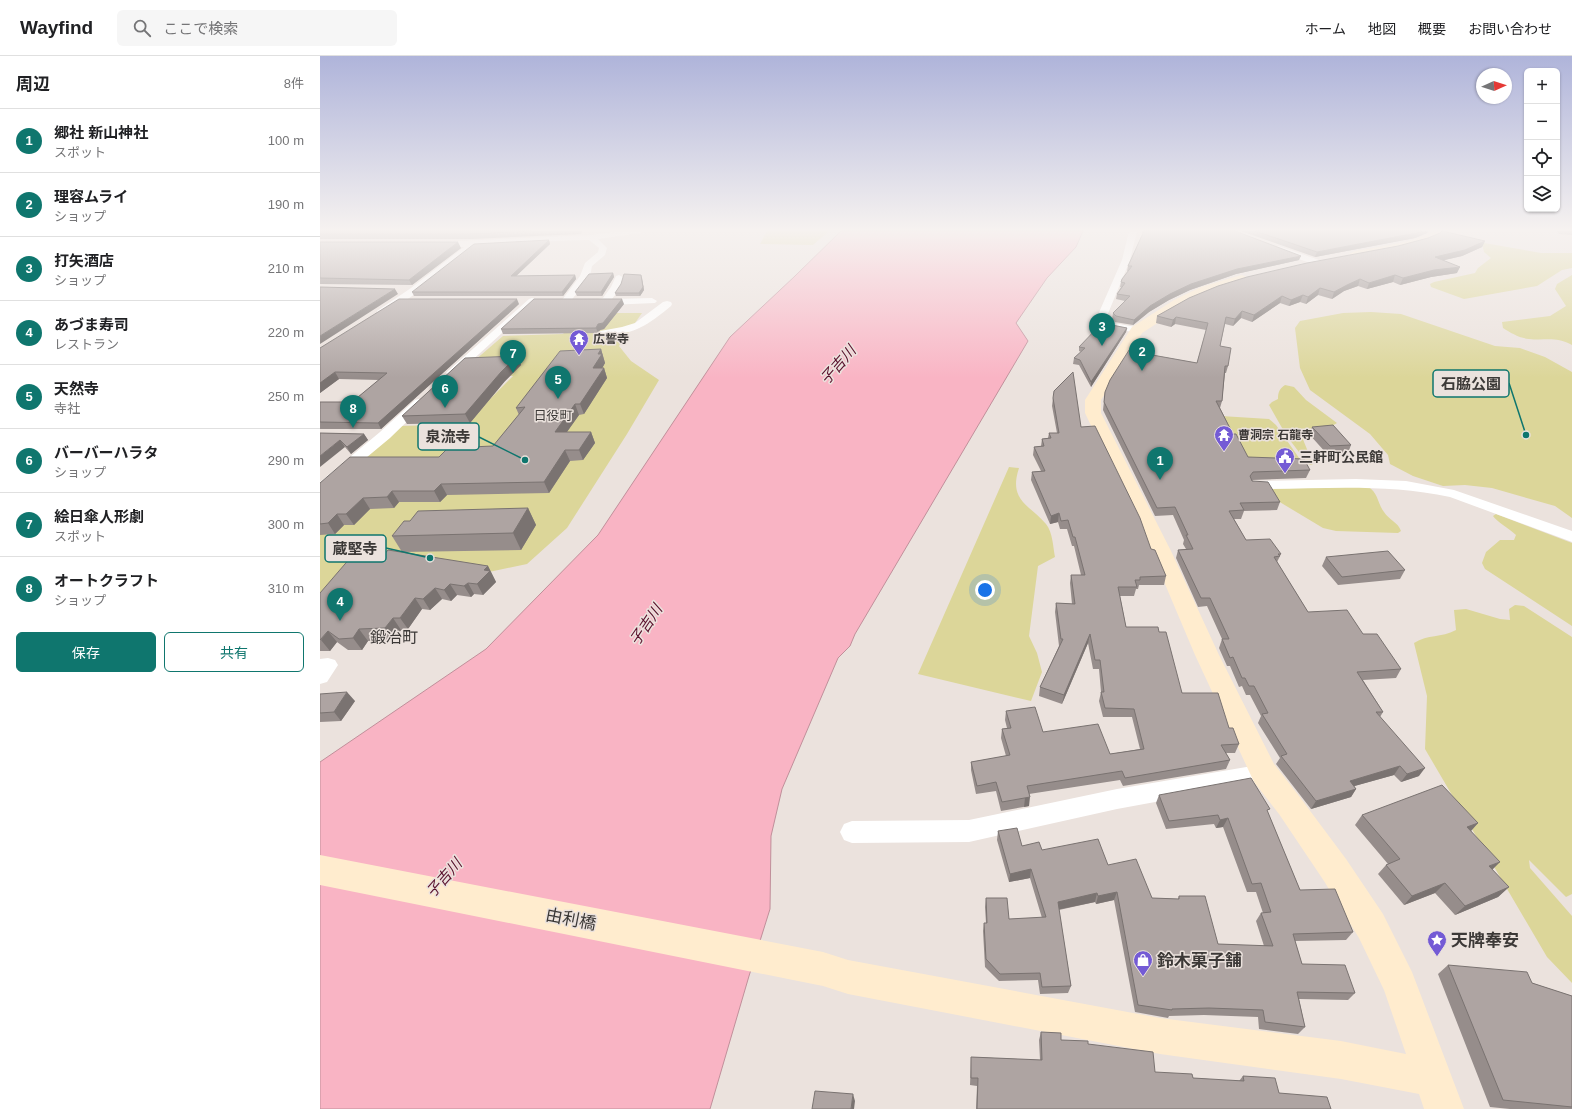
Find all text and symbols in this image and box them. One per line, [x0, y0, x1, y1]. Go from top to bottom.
search box [117, 10, 397, 46]
text: Wayfind [20, 17, 93, 38]
icon: search [131, 17, 153, 39]
text: ここで検索 [163, 20, 238, 37]
text: ホーム [1304, 21, 1346, 37]
text: 地図 [1368, 21, 1396, 37]
text: 概要 [1418, 21, 1446, 37]
text: お問い合わせ [1468, 21, 1552, 37]
north arrow [1476, 68, 1512, 104]
map controls [1524, 68, 1560, 212]
button: + [1524, 68, 1560, 104]
text: 周辺 [16, 75, 50, 94]
text: 8件 [284, 76, 304, 91]
button: − [1524, 104, 1560, 140]
text: 郷社 新山神社 [54, 124, 148, 141]
text: 1 [25, 133, 33, 148]
text: 100 m [268, 133, 304, 148]
button: locate [1524, 140, 1560, 176]
text: スポット [54, 145, 106, 160]
button: layers [1524, 176, 1560, 212]
text: 理容ムライ [54, 188, 128, 205]
text: 2 [25, 197, 33, 212]
text: 190 m [268, 197, 304, 212]
text: ショップ [54, 209, 106, 224]
text: 打矢酒店 [54, 252, 114, 269]
text: 3 [25, 261, 33, 276]
text: 210 m [268, 261, 304, 276]
text: ショップ [54, 273, 106, 288]
pin: 3 [1089, 313, 1115, 346]
text: あづま寿司 [54, 316, 129, 333]
text: 4 [25, 325, 33, 340]
text: 220 m [268, 325, 304, 340]
temple icon: 広誓寺 [568, 328, 590, 356]
place label: 広誓寺 [593, 332, 629, 346]
text: レストラン [54, 337, 119, 352]
pin: 2 [1129, 338, 1155, 371]
pin: 7 [500, 340, 526, 373]
water label: 子吉川 [816, 341, 860, 387]
pin: 5 [545, 366, 571, 399]
callout: 石脇公園 [1433, 370, 1509, 397]
pin: 6 [432, 375, 458, 408]
text: 石脇公園 [1441, 375, 1501, 392]
text: 天然寺 [54, 380, 99, 397]
text: 5 [25, 389, 33, 404]
text: 250 m [268, 389, 304, 404]
pin: 8 [340, 395, 366, 428]
text: 寺社 [54, 401, 80, 416]
district label: 日役町 [533, 408, 573, 423]
callout: 泉流寺 [418, 423, 479, 450]
temple icon: 曹洞宗 石龍寺 [1213, 424, 1235, 452]
text: 泉流寺 [425, 428, 471, 445]
place label: 曹洞宗 石龍寺 [1238, 428, 1313, 442]
text: バーバーハラタ [54, 444, 159, 461]
public building icon: 三軒町公民館 [1274, 446, 1296, 474]
pin: 1 [1147, 447, 1173, 480]
place label: 三軒町公民館 [1299, 449, 1383, 465]
text: 6 [25, 453, 33, 468]
text: 290 m [268, 453, 304, 468]
text: ショップ [54, 465, 106, 480]
text: 絵日傘人形劇 [54, 508, 144, 525]
text: 7 [25, 517, 33, 532]
text: 300 m [268, 517, 304, 532]
text: スポット [54, 529, 106, 544]
callout: 蔵堅寺 [325, 535, 386, 562]
text: 蔵堅寺 [332, 540, 378, 557]
text: オートクラフト [54, 572, 159, 589]
your location [975, 580, 995, 600]
text: 8 [25, 581, 33, 596]
text: 310 m [268, 581, 304, 596]
pin: 4 [327, 588, 353, 621]
text: ショップ [54, 593, 106, 608]
water label: 子吉川 [626, 600, 666, 648]
district label: 鍛冶町 [370, 629, 418, 646]
button: 保存 [16, 632, 156, 672]
button: 共有 [164, 632, 304, 672]
water label: 子吉川 [422, 854, 466, 900]
street label: 由利橋 [544, 905, 598, 934]
place icon: 天牌奉安 [1426, 929, 1448, 957]
place label: 天牌奉安 [1451, 931, 1519, 950]
shop icon: 鈴木菓子舗 [1132, 949, 1154, 977]
place label: 鈴木菓子舗 [1157, 951, 1242, 970]

